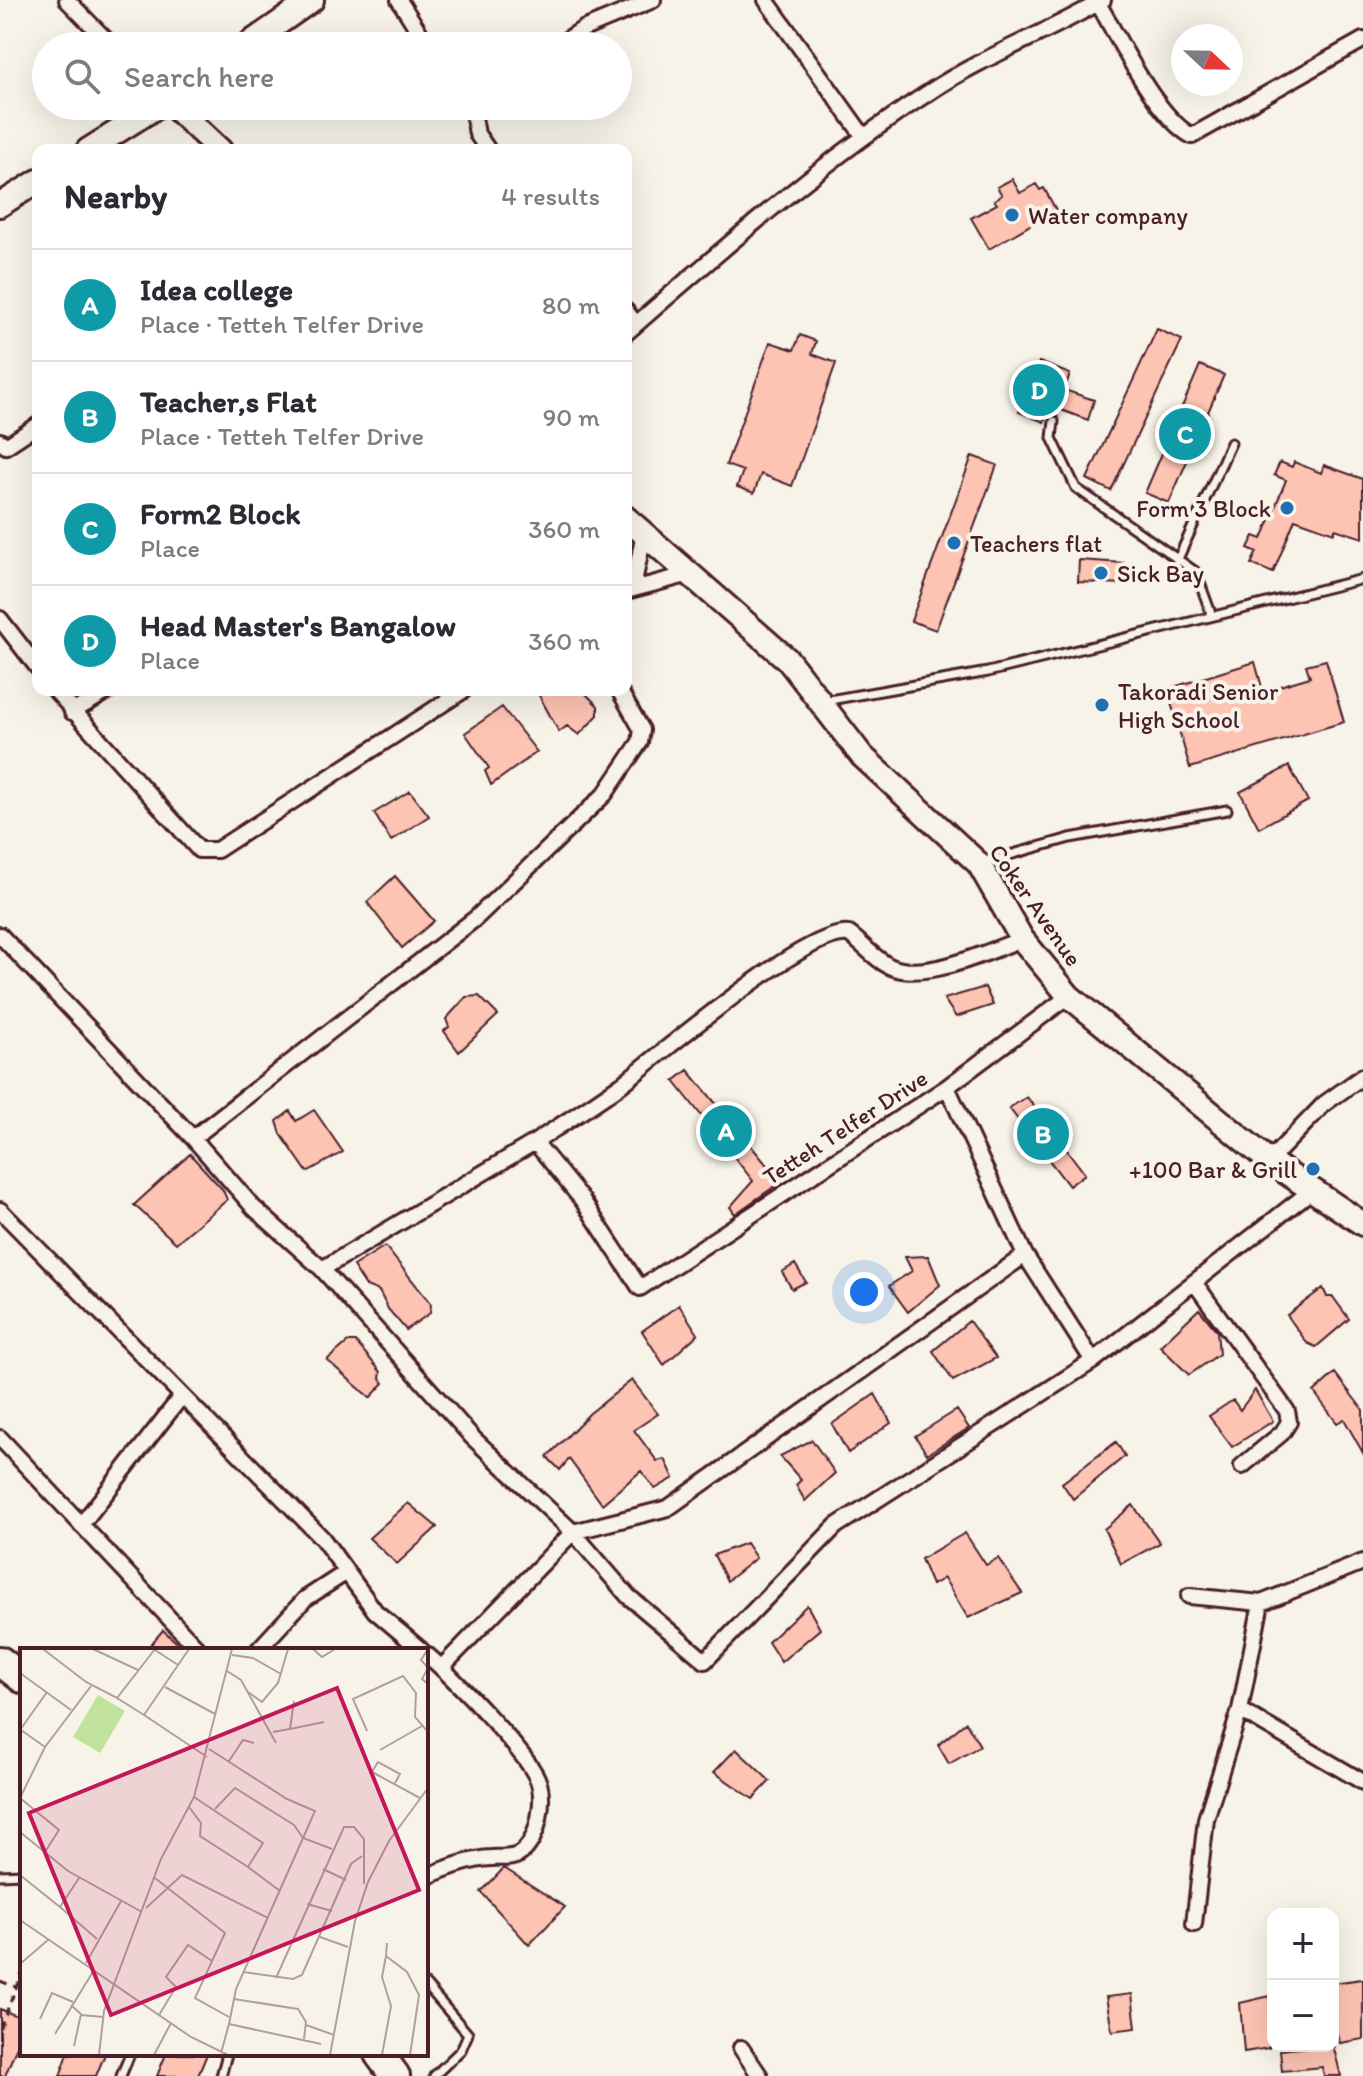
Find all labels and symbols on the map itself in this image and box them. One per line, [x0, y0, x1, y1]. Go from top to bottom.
north arrow [1171, 24, 1243, 96]
place label: Water company [1028, 201, 1188, 230]
marker: Water company [1003, 206, 1021, 224]
pin: D [1013, 360, 1065, 420]
pin: C [1159, 404, 1211, 464]
place label: Form 3 Block [1136, 494, 1271, 523]
marker: Form 3 Block [1278, 499, 1296, 517]
place label: Teachers flat [970, 529, 1102, 558]
marker: Teachers flat [945, 534, 963, 552]
place label: Sick Bay [1117, 559, 1205, 588]
marker: Sick Bay [1092, 564, 1110, 582]
place label: Takoradi Senior High School [1118, 677, 1278, 734]
marker: Takoradi Senior High School [1093, 696, 1111, 714]
street label: Coker Avenue [983, 838, 1089, 972]
street label: Tetteh Telfer Drive [757, 1063, 933, 1191]
pin: A [700, 1101, 752, 1161]
pin: B [1017, 1104, 1069, 1164]
place label: +100 Bar & Grill [1129, 1155, 1297, 1184]
marker: +100 Bar & Grill [1304, 1160, 1322, 1178]
your location [844, 1272, 884, 1312]
inset map [20, 1648, 428, 2056]

